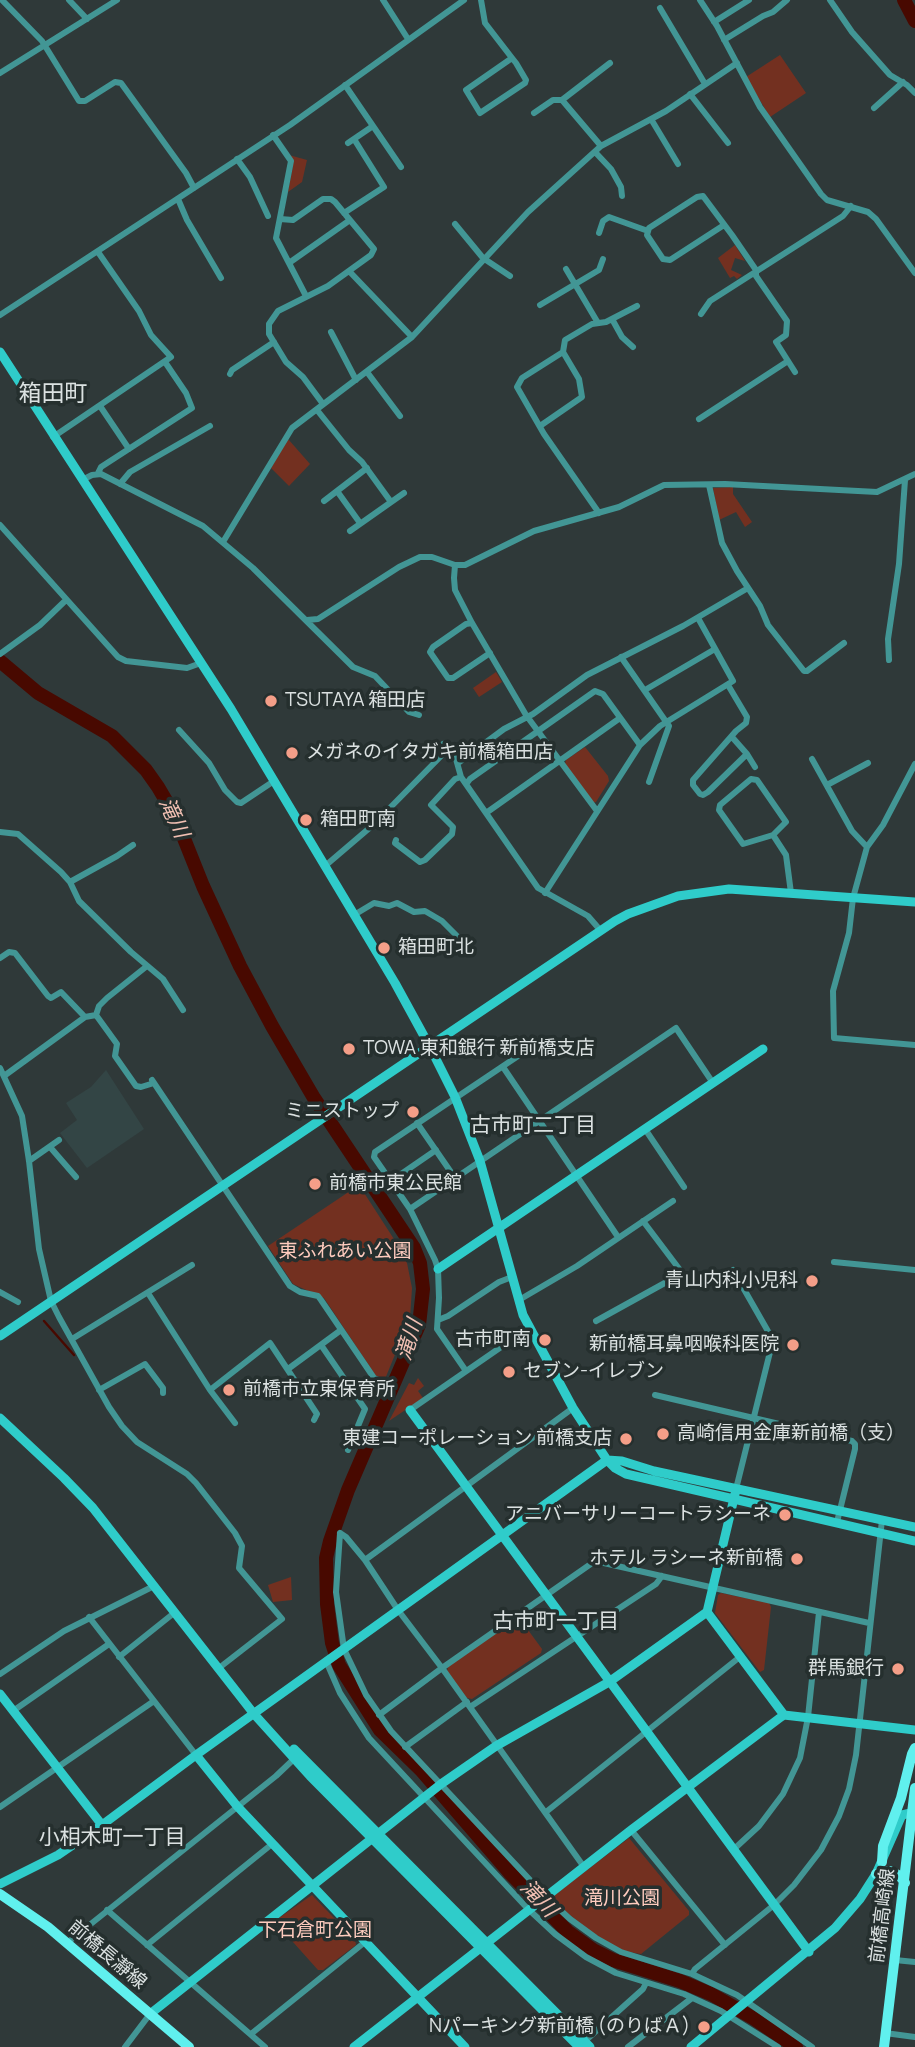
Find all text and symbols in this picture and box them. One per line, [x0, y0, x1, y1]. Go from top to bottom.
district label: 箱田町 [19, 381, 87, 409]
place label: TSUTAYA 箱田店 [285, 690, 425, 712]
marker: TSUTAYA 箱田店 [263, 693, 279, 709]
place label: メガネのイタガキ前橋箱田店 [306, 742, 553, 764]
marker: メガネのイタガキ前橋箱田店 [284, 745, 300, 761]
water label: 滝川 [153, 794, 193, 842]
place label: 箱田町南 [320, 809, 396, 831]
marker: 箱田町南 [298, 812, 314, 828]
place label: 箱田町北 [398, 937, 474, 959]
marker: 箱田町北 [376, 940, 392, 956]
place label: TOWA 東和銀行 新前橋支店 [363, 1038, 595, 1060]
marker: TOWA 東和銀行 新前橋支店 [341, 1041, 357, 1057]
place label: ミニストップ [285, 1101, 399, 1123]
marker: ミニストップ [405, 1104, 421, 1120]
district label: 古市町二丁目 [470, 1113, 596, 1139]
place label: 前橋市東公民館 [329, 1173, 462, 1195]
marker: 前橋市東公民館 [307, 1176, 323, 1192]
park label: 東ふれあい公園 [279, 1241, 411, 1263]
place label: 青山内科小児科 [665, 1270, 798, 1292]
marker: 青山内科小児科 [804, 1273, 820, 1289]
water label: 滝川 [392, 1316, 428, 1364]
place label: 古市町南 [455, 1329, 531, 1351]
marker: 古市町南 [537, 1332, 553, 1348]
place label: 新前橋耳鼻咽喉科医院 [589, 1334, 779, 1356]
marker: 新前橋耳鼻咽喉科医院 [785, 1337, 801, 1353]
place label: セブン-イレブン [523, 1361, 664, 1383]
marker: セブン-イレブン [501, 1364, 517, 1380]
place label: 前橋市立東保育所 [243, 1379, 395, 1401]
marker: 前橋市立東保育所 [221, 1382, 237, 1398]
place label: 高崎信用金庫新前橋（支） [677, 1423, 905, 1445]
marker: 高崎信用金庫新前橋（支） [655, 1426, 671, 1442]
place label: 東建コーポレーション 前橋支店 [342, 1428, 612, 1450]
marker: 東建コーポレーション 前橋支店 [618, 1431, 634, 1447]
place label: アニバーサリーコートラシーネ [505, 1504, 771, 1526]
marker: アニバーサリーコートラシーネ [777, 1507, 793, 1523]
place label: ホテル ラシーネ新前橋 [589, 1548, 783, 1570]
marker: ホテル ラシーネ新前橋 [789, 1551, 805, 1567]
district label: 古市町一丁目 [493, 1609, 619, 1635]
place label: 群馬銀行 [808, 1658, 884, 1680]
marker: 群馬銀行 [890, 1661, 906, 1677]
district label: 小相木町一丁目 [39, 1825, 185, 1851]
street label: 前橋高崎線 [866, 1867, 900, 1965]
water label: 滝川 [514, 1875, 562, 1923]
park label: 滝川公園 [584, 1888, 660, 1910]
street label: 前橋長瀞線 [63, 1916, 151, 1994]
park label: 下石倉町公園 [258, 1920, 372, 1942]
place label: Nパーキング新前橋 (のりばＡ) [429, 2016, 690, 2038]
marker: Nパーキング新前橋 (のりばＡ) [696, 2019, 712, 2035]

